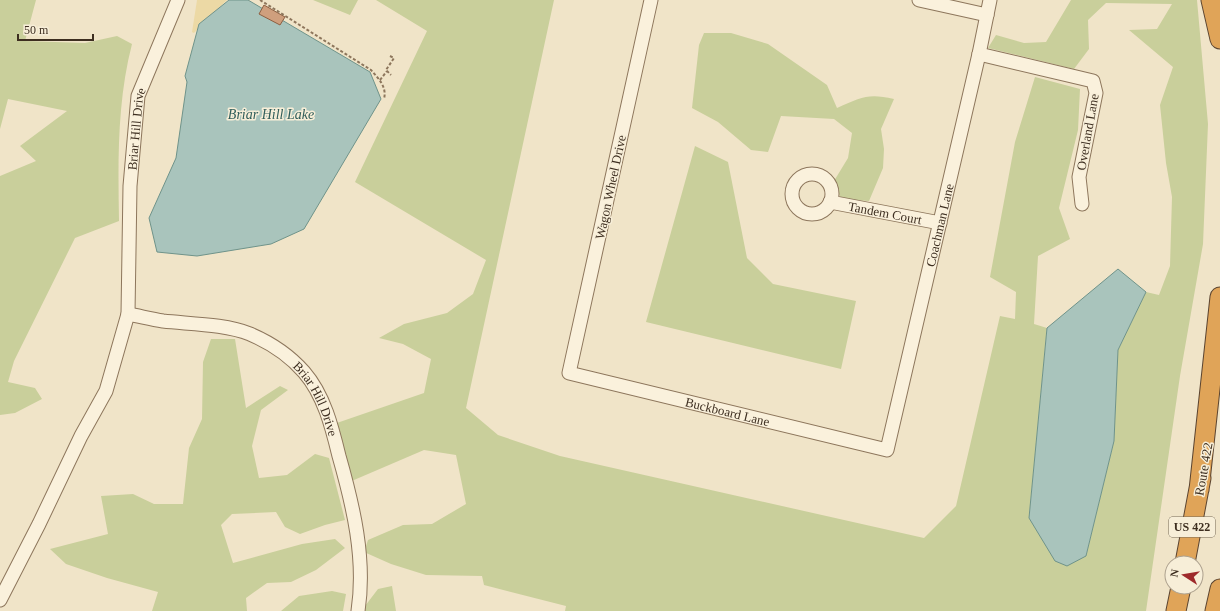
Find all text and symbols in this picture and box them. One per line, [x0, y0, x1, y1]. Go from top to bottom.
scale bar [18, 16, 93, 42]
text: 50 m [24, 23, 49, 37]
street label: Briar Hill Drive [124, 85, 149, 171]
street label: Overland Lane [1073, 92, 1102, 172]
water label: Briar Hill Lake [228, 107, 314, 122]
street label: Wagon Wheel Drive [592, 133, 629, 241]
street label: Coachman Lane [923, 182, 957, 268]
street label: Tandem Court [847, 199, 923, 227]
street label: Briar Hill Drive [290, 358, 341, 438]
street label: Buckboard Lane [684, 394, 771, 429]
street label: Route 422 [1191, 441, 1216, 497]
road number: US 422 [1169, 517, 1215, 537]
north arrow [1164, 555, 1204, 595]
text: N [1168, 568, 1181, 578]

